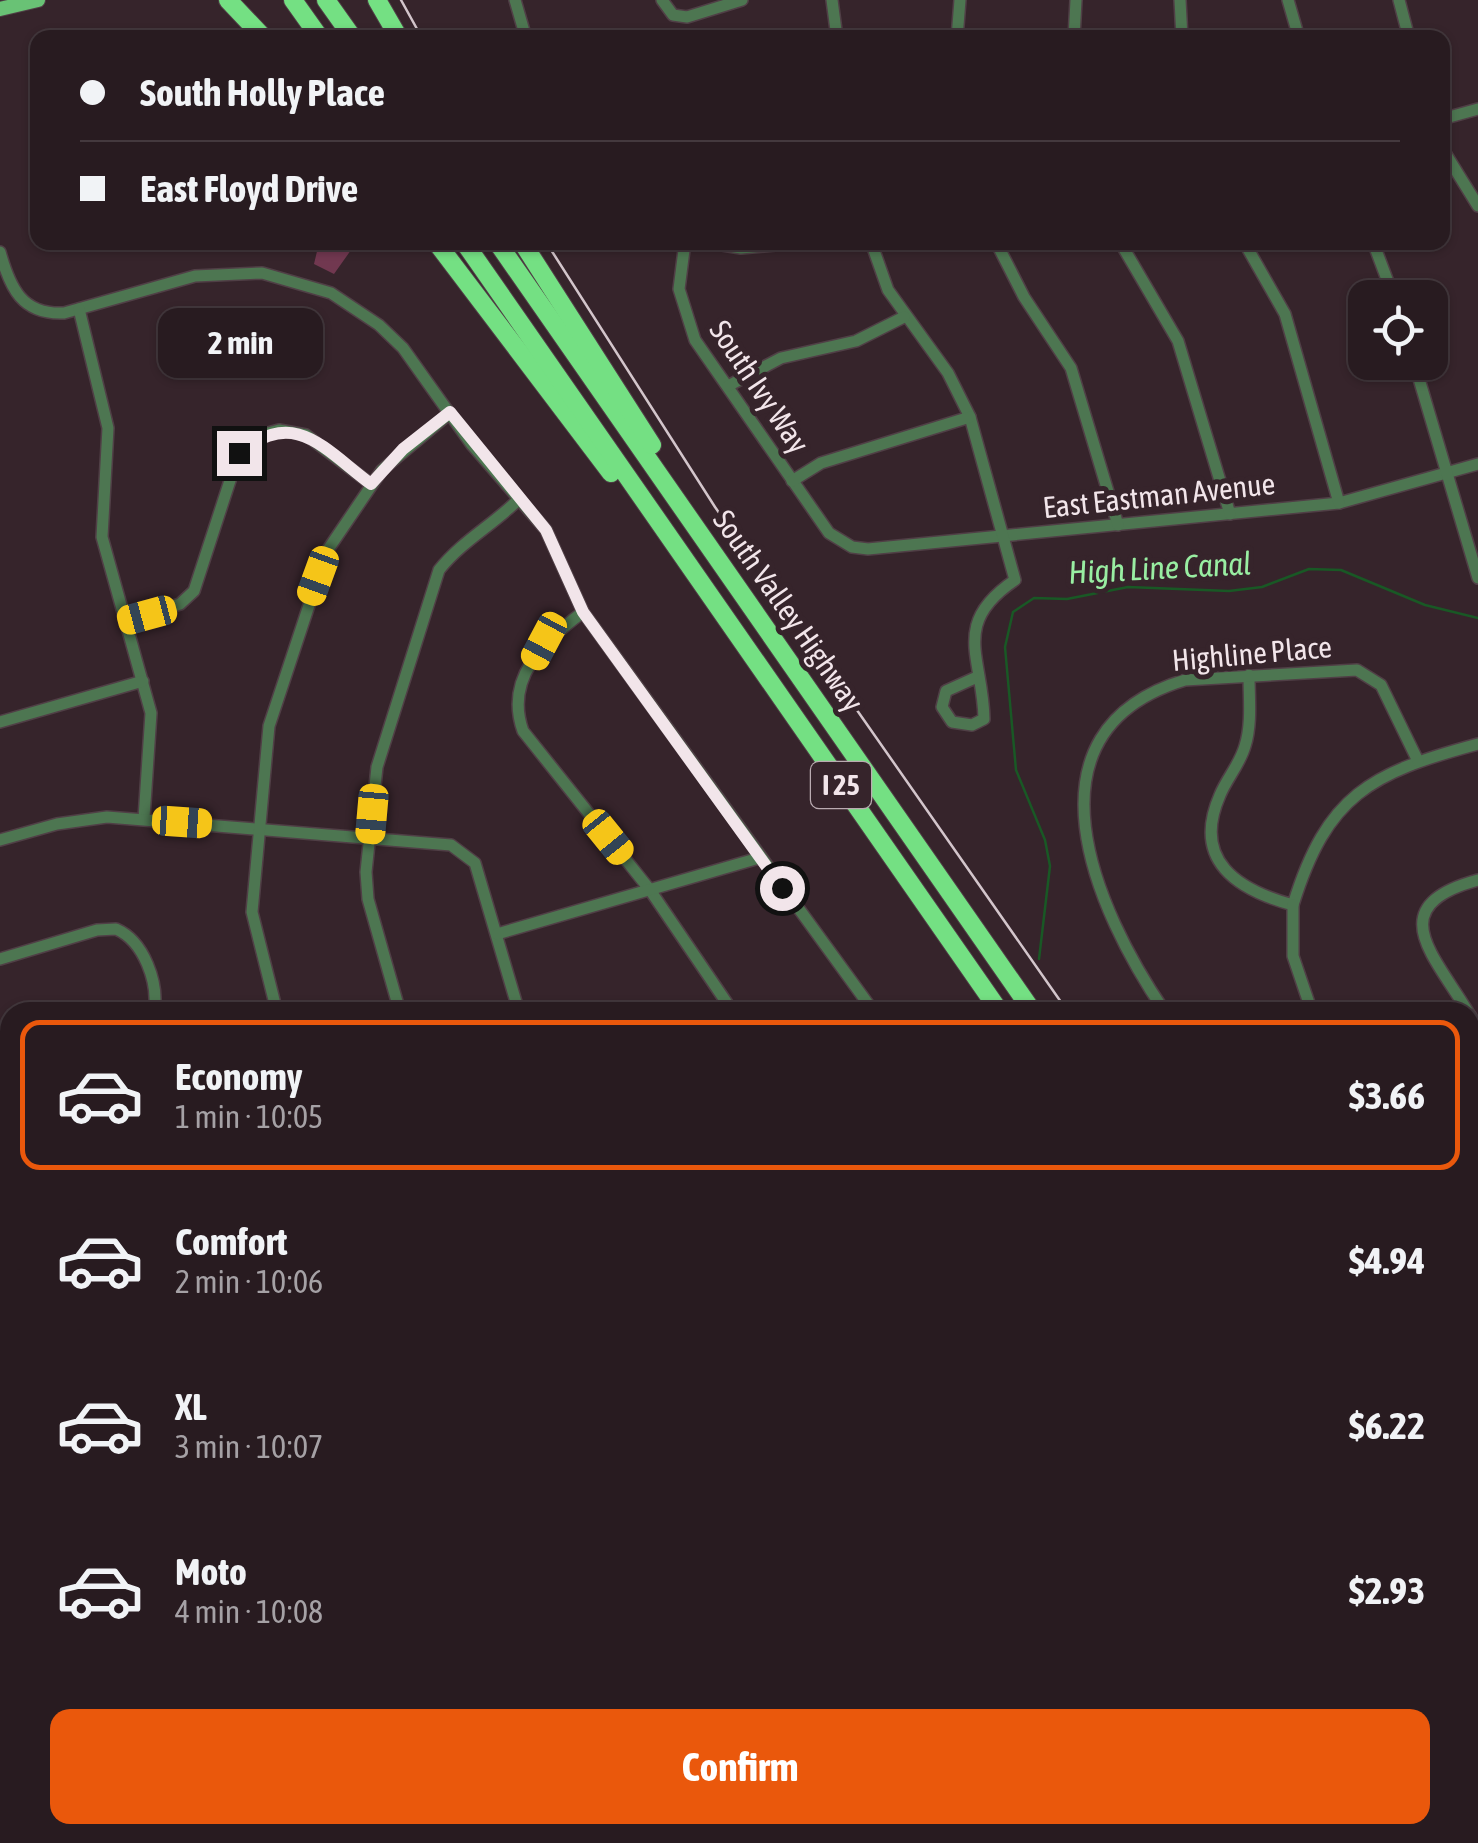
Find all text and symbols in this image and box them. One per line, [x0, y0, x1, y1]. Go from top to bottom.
text: South Holly Place [140, 71, 385, 114]
text: East Floyd Drive [140, 167, 358, 210]
map controls [1348, 280, 1448, 380]
button: locate [1348, 280, 1448, 380]
callout: 2 min [156, 308, 322, 378]
street label: South Ivy Way [703, 314, 816, 459]
text: 2 min [208, 324, 273, 361]
route end [217, 431, 262, 476]
street label: East Eastman Avenue [1041, 466, 1277, 524]
street label: South Valley Highway [707, 503, 871, 717]
car [294, 543, 342, 609]
water label: High Line Canal [1067, 544, 1252, 591]
car [114, 593, 180, 637]
car [517, 607, 571, 675]
street label: Highline Place [1171, 629, 1333, 677]
road number: I 25 [811, 762, 871, 808]
car [354, 783, 390, 845]
car [577, 804, 639, 870]
car [151, 805, 213, 839]
route start [760, 866, 805, 911]
icon: car [55, 1050, 145, 1140]
text: Economy [175, 1055, 302, 1098]
text: $3.66 [1349, 1074, 1425, 1117]
text: 1 min · 10:05 [175, 1098, 323, 1135]
icon: car [55, 1215, 145, 1305]
text: Comfort [175, 1220, 287, 1263]
text: $4.94 [1349, 1239, 1425, 1282]
text: 2 min · 10:06 [175, 1263, 323, 1300]
icon: car [55, 1380, 145, 1470]
text: XL [175, 1385, 207, 1428]
text: $6.22 [1349, 1404, 1425, 1447]
text: 3 min · 10:07 [175, 1428, 323, 1465]
icon: car [55, 1545, 145, 1635]
text: Moto [175, 1550, 247, 1593]
text: $2.93 [1349, 1569, 1425, 1612]
text: 4 min · 10:08 [175, 1593, 323, 1630]
button: Confirm [50, 1709, 1430, 1824]

